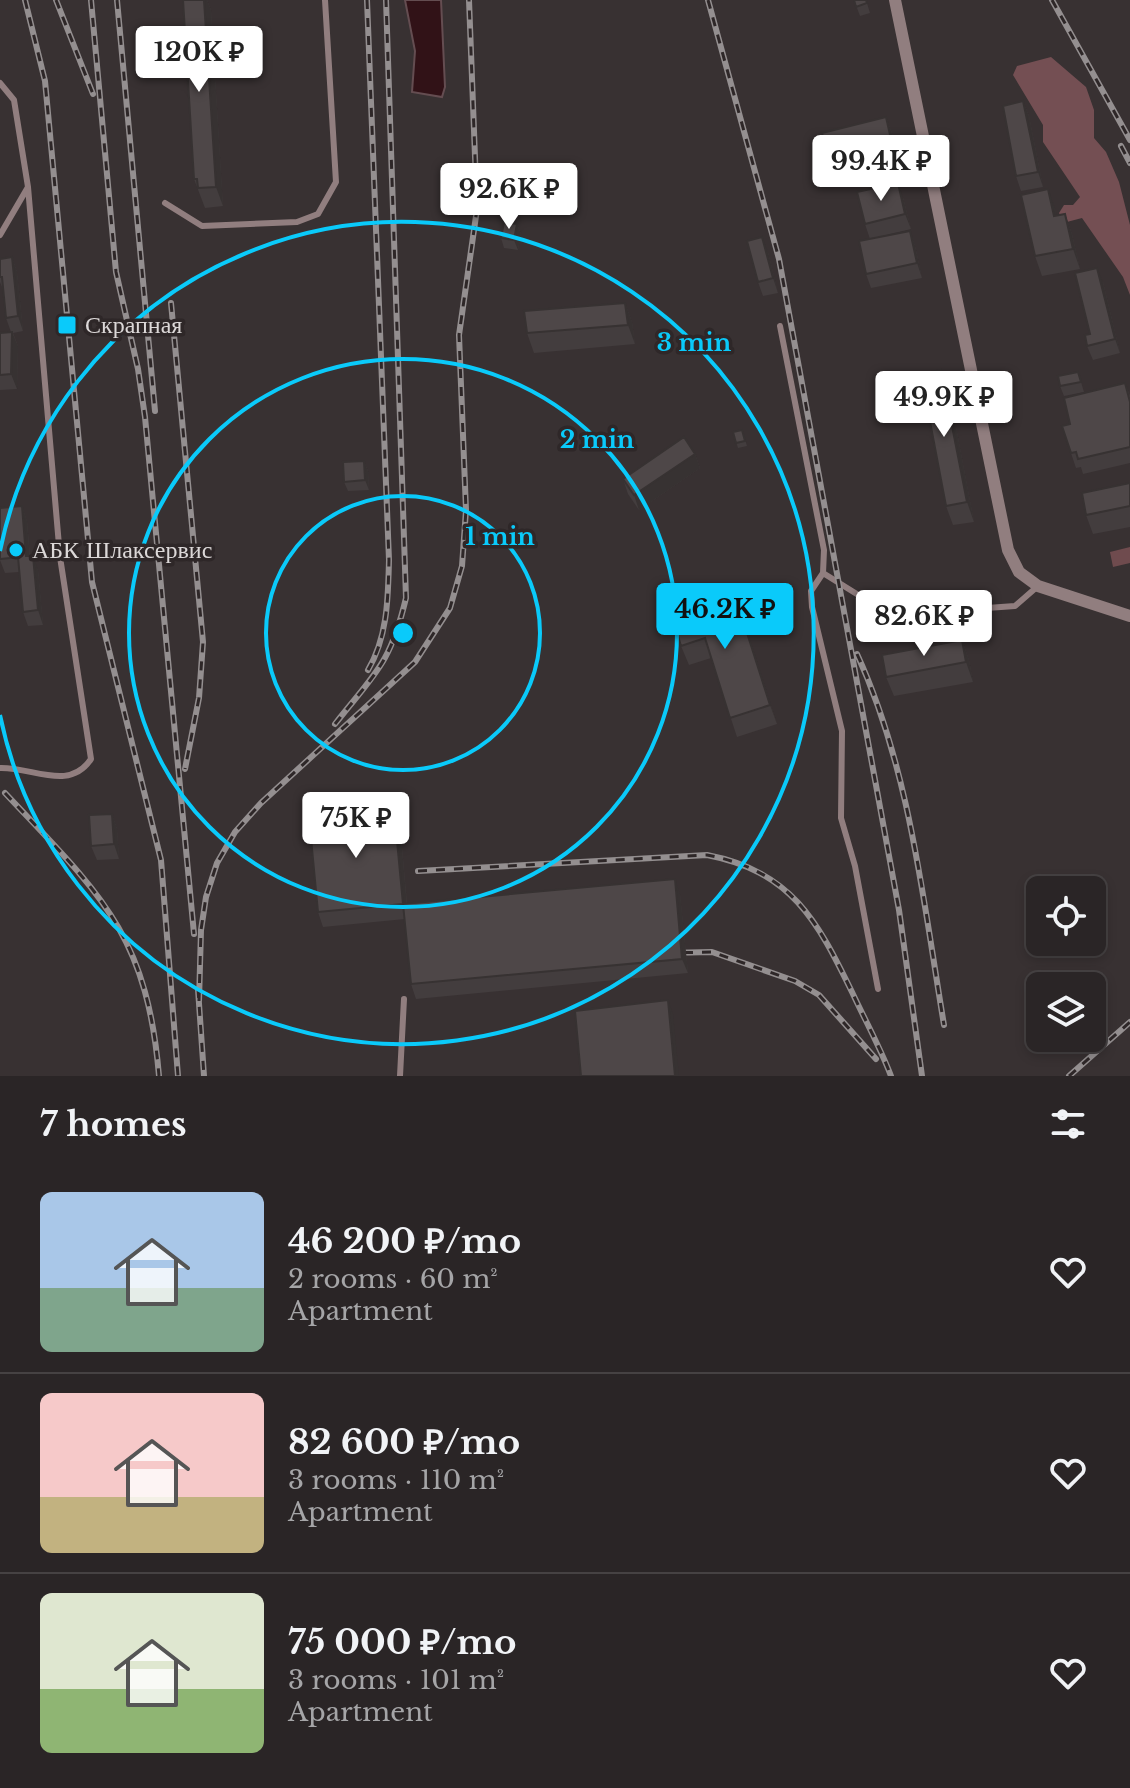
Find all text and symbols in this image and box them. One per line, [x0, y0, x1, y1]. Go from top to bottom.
pin: 120K ₽ [134, 26, 264, 94]
text: 120K ₽ [154, 36, 244, 68]
pin: 99.4K ₽ [807, 135, 955, 203]
text: 99.4K ₽ [830, 145, 932, 177]
pin: 92.6K ₽ [435, 163, 583, 231]
text: 92.6K ₽ [458, 173, 560, 205]
place label: Скрапная [85, 310, 182, 339]
marker: Скрапная [56, 314, 78, 336]
text: 3 min [657, 328, 732, 357]
pin: 49.9K ₽ [870, 371, 1018, 439]
text: 49.9K ₽ [893, 381, 995, 413]
text: 2 min [560, 425, 635, 454]
text: 1 min [465, 522, 535, 551]
place label: АБК Шлаксервис [32, 535, 212, 564]
marker: АБК Шлаксервис [7, 541, 25, 559]
pin: 46.2K ₽ [651, 583, 799, 651]
pin: 82.6K ₽ [850, 590, 998, 658]
text: 46.2K ₽ [674, 593, 776, 625]
text: 82.6K ₽ [874, 600, 974, 632]
centre of rings [389, 619, 417, 647]
pin: 75K ₽ [300, 792, 412, 860]
text: 75K ₽ [320, 802, 392, 834]
map controls [1026, 876, 1106, 1052]
button: locate [1026, 876, 1106, 956]
button: layers [1026, 972, 1106, 1052]
icon: filters [1046, 1102, 1090, 1146]
text: 7 homes [40, 1103, 187, 1145]
text: 46 200 ₽/mo [288, 1220, 521, 1262]
icon: home [104, 1224, 200, 1320]
icon: heart [1046, 1250, 1090, 1294]
text: 2 rooms · 60 m² [288, 1263, 498, 1295]
text: Apartment [288, 1295, 433, 1327]
text: 82 600 ₽/mo [288, 1421, 520, 1463]
icon: home [104, 1425, 200, 1521]
icon: heart [1046, 1451, 1090, 1495]
text: 3 rooms · 110 m² [288, 1464, 504, 1496]
text: Apartment [288, 1496, 433, 1528]
text: 75 000 ₽/mo [288, 1621, 516, 1663]
icon: home [104, 1625, 200, 1721]
icon: heart [1046, 1651, 1090, 1695]
text: 3 rooms · 101 m² [288, 1664, 504, 1696]
text: Apartment [288, 1696, 433, 1728]

